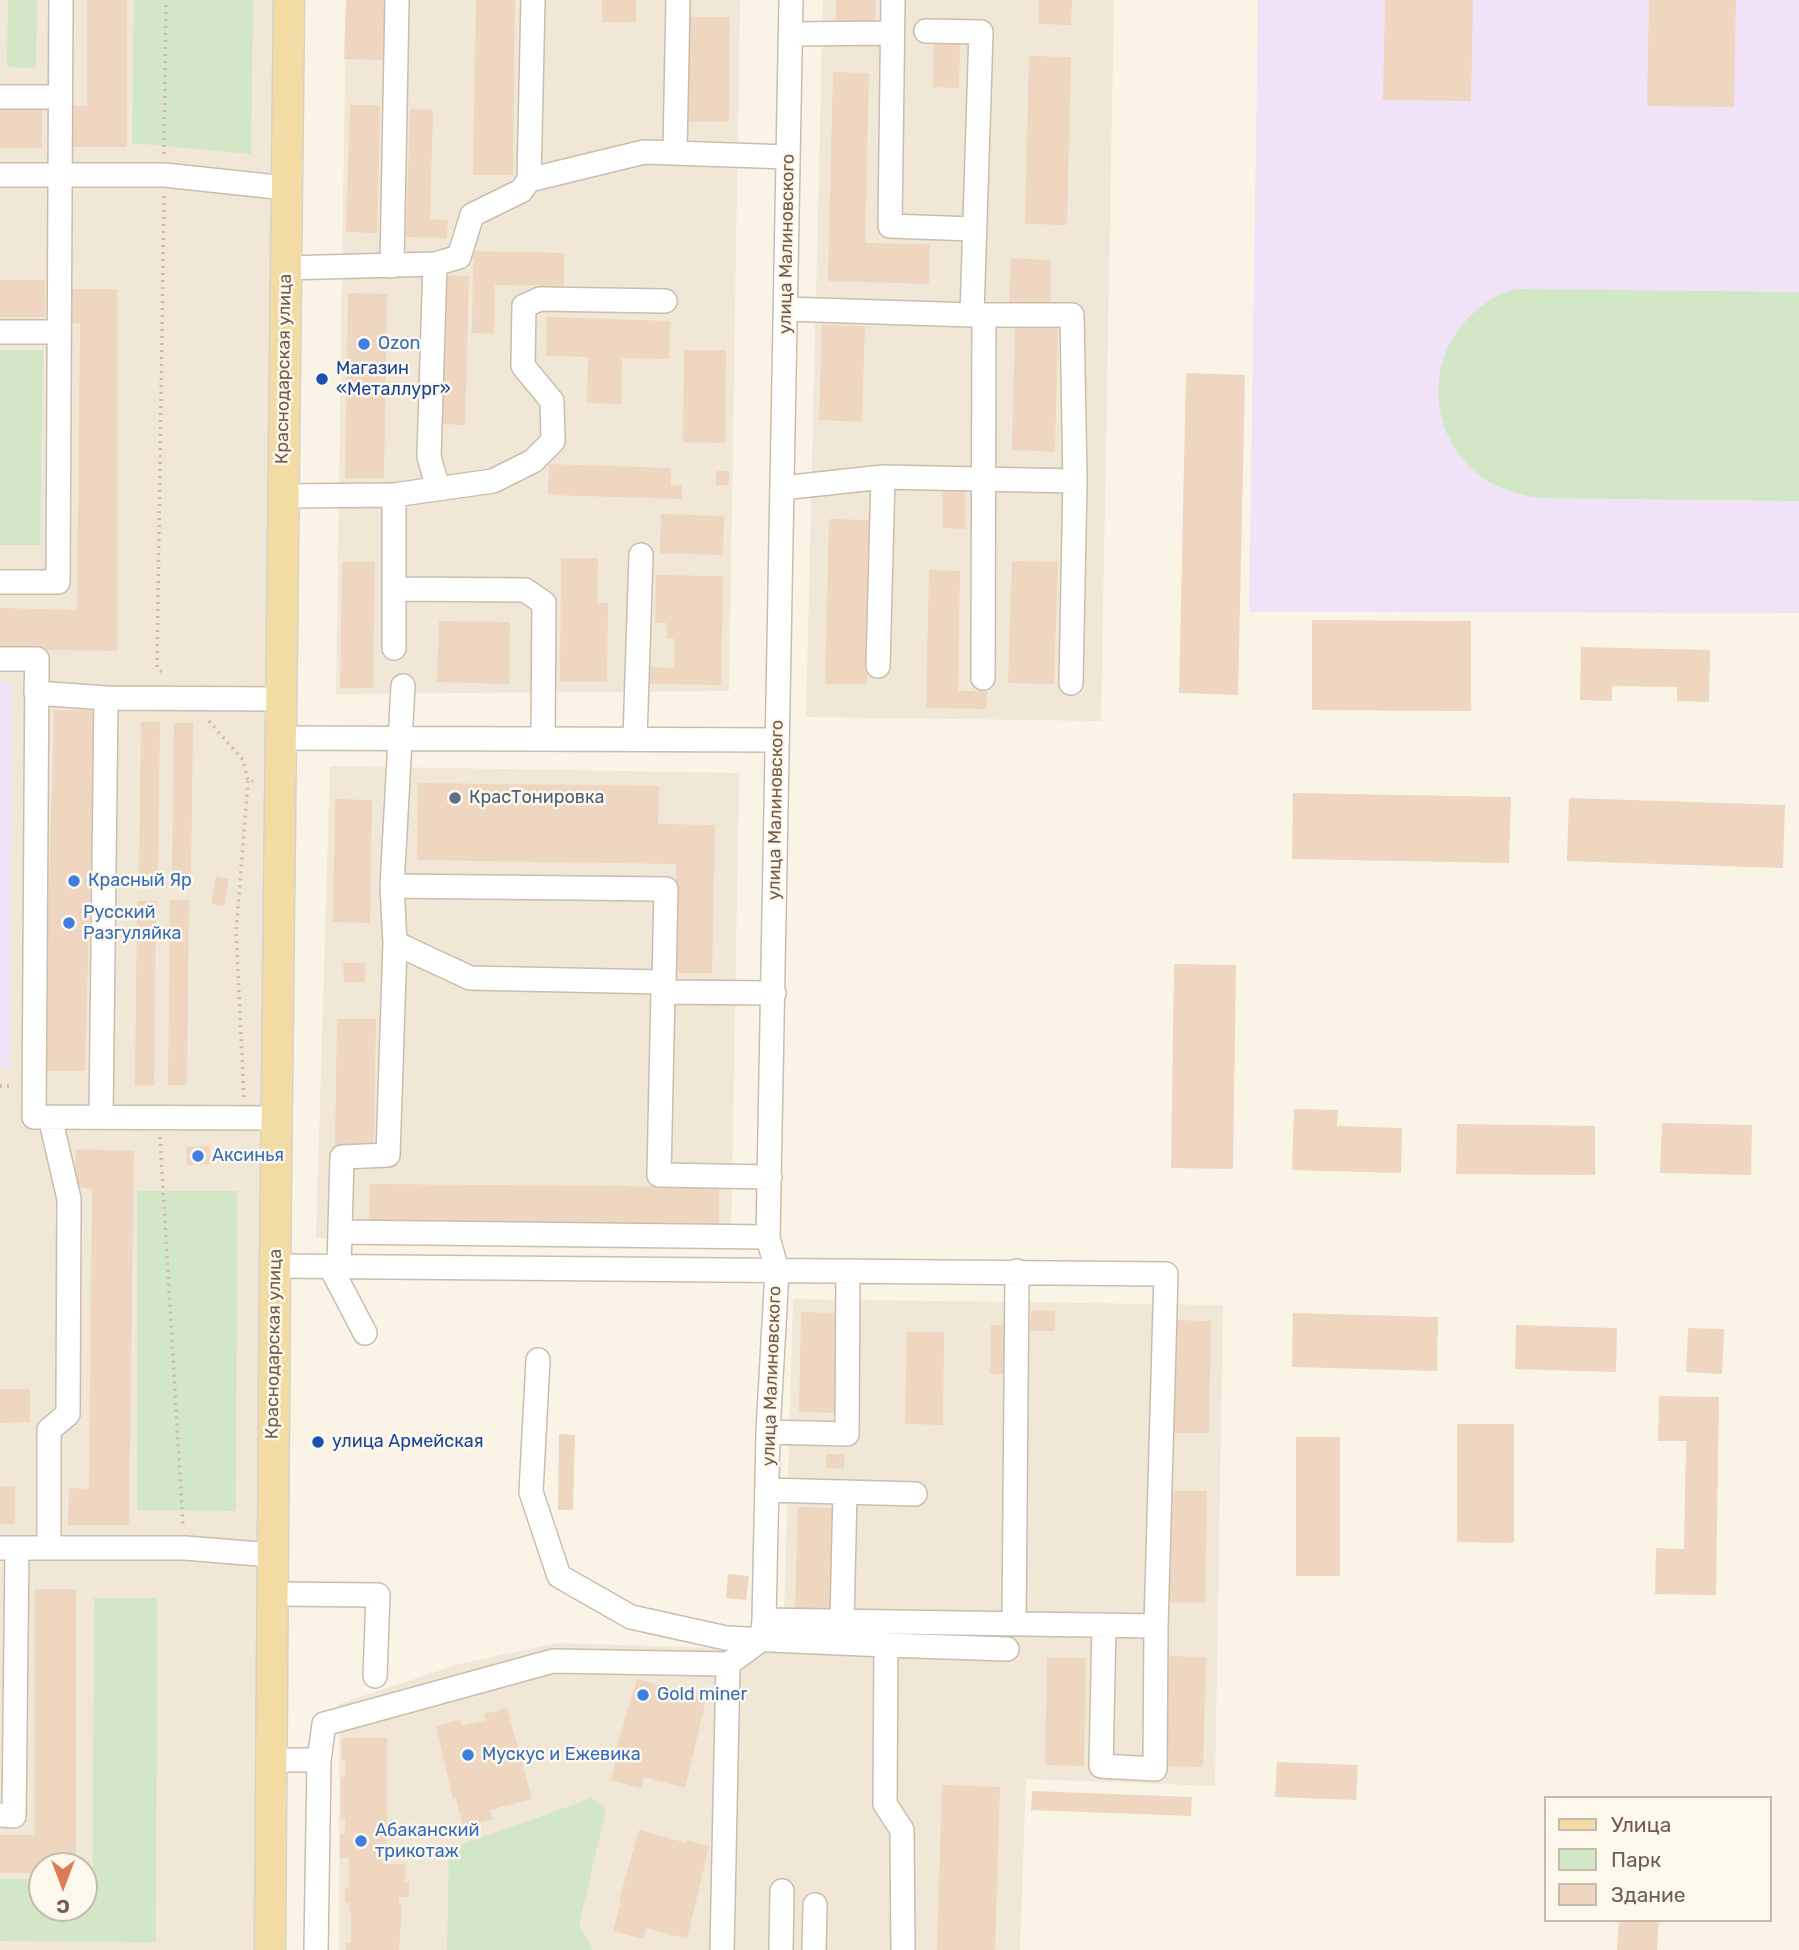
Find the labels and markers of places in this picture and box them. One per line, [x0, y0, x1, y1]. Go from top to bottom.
place label: Ozon [378, 333, 420, 355]
marker: Ozon [356, 336, 372, 352]
place label: Магазин «Металлург» [336, 358, 451, 400]
marker: Магазин «Металлург» [314, 371, 330, 387]
place label: КрасТонировка [469, 787, 605, 809]
marker: КрасТонировка [447, 790, 463, 806]
place label: Красный Яр [88, 870, 192, 892]
marker: Красный Яр [66, 873, 82, 889]
place label: Русский Разгуляйка [83, 902, 182, 944]
marker: Русский Разгуляйка [61, 915, 77, 931]
place label: Аксинья [212, 1145, 284, 1167]
marker: Аксинья [190, 1148, 206, 1164]
place label: улица Армейская [332, 1431, 484, 1453]
marker: улица Армейская [310, 1434, 326, 1450]
place label: Gold miner [657, 1684, 747, 1706]
marker: Gold miner [635, 1687, 651, 1703]
place label: Мускус и Ежевика [482, 1744, 641, 1766]
marker: Мускус и Ежевика [460, 1747, 476, 1763]
place label: Абаканский трикотаж [375, 1820, 480, 1862]
marker: Абаканский трикотаж [353, 1833, 369, 1849]

